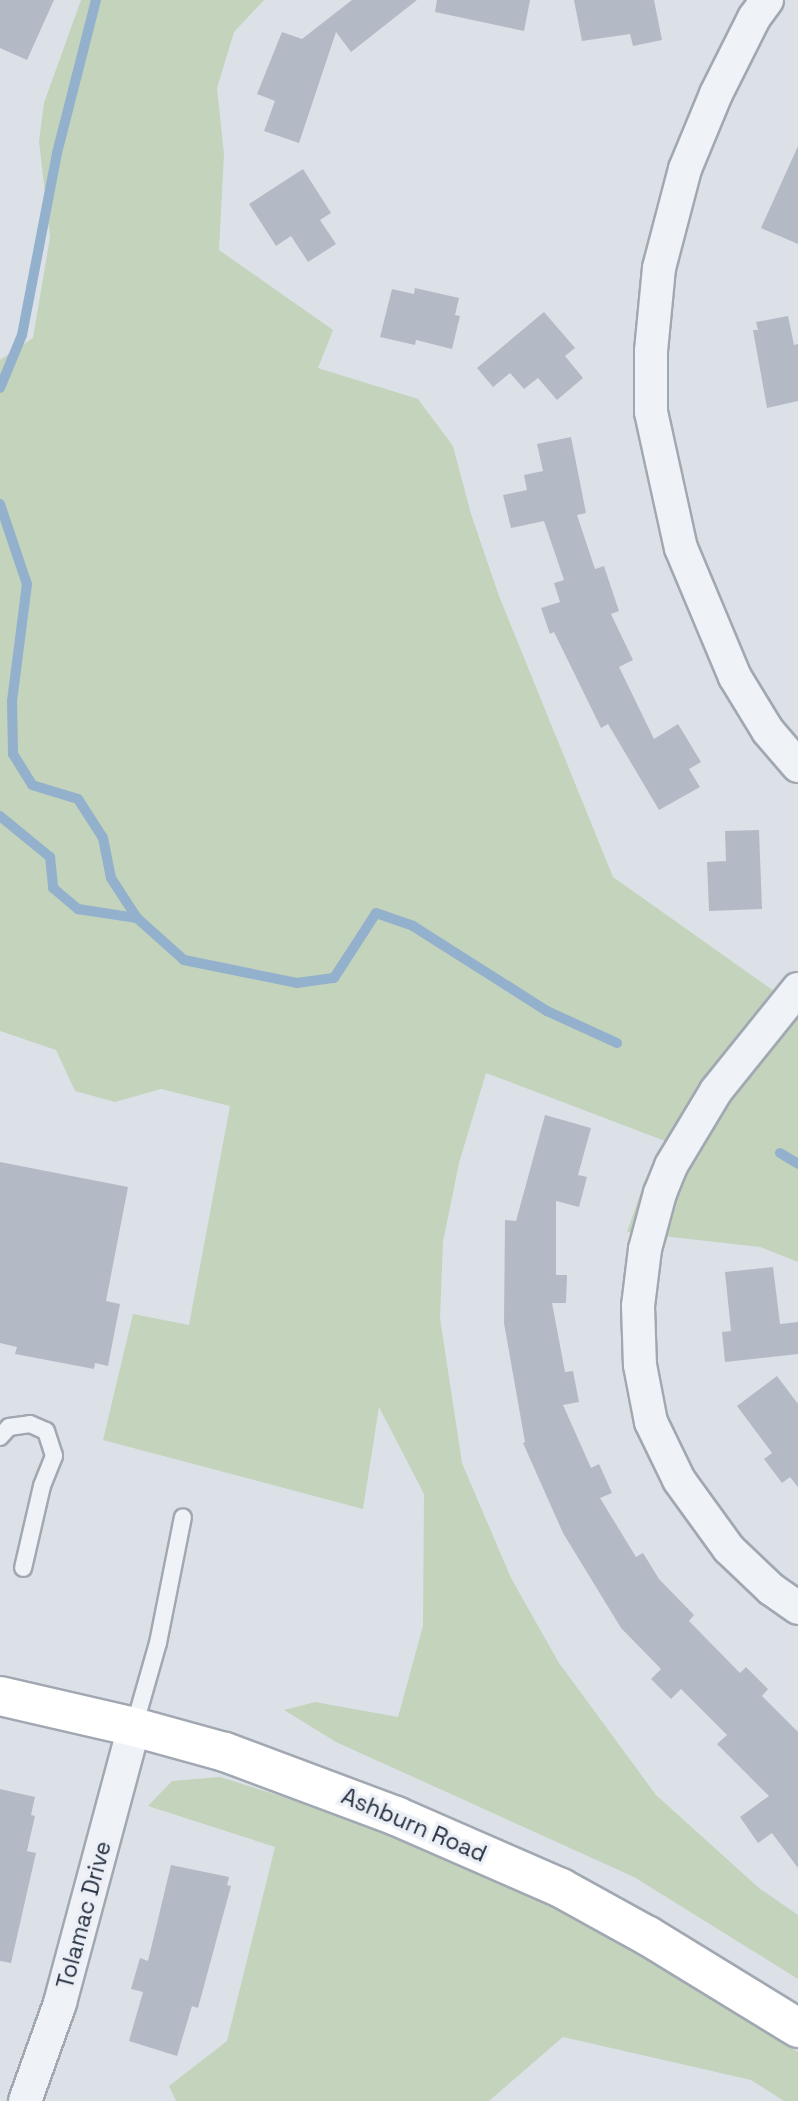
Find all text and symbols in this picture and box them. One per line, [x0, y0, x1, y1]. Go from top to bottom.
street label: Ashburn Road [337, 1782, 491, 1868]
street label: Tolamac Drive [51, 1838, 117, 1992]

